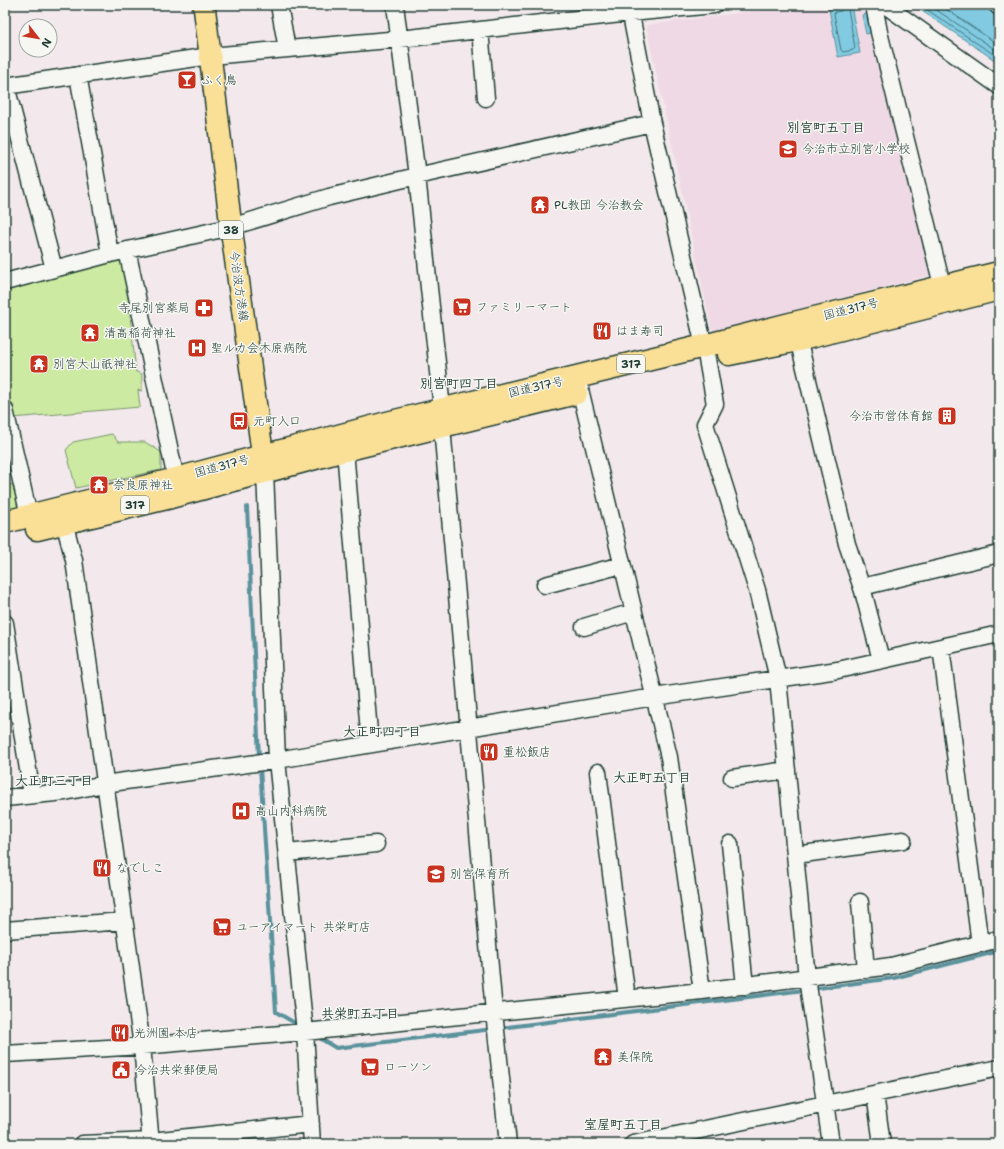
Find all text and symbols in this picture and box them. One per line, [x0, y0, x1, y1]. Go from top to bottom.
north arrow [18, 18, 58, 58]
text: N [37, 35, 55, 51]
bar icon: ふく鳥 [176, 69, 198, 91]
place label: ふく鳥 [201, 72, 237, 88]
district label: 別宮町五丁目 [787, 119, 865, 136]
school or university icon: 今治市立別宮小学校 [777, 138, 799, 160]
place label: 今治市立別宮小学校 [802, 141, 910, 157]
temple icon: PL教団 今治教会 [529, 194, 551, 216]
place label: PL教団 今治教会 [554, 197, 644, 213]
road number: 38 [219, 221, 243, 239]
street label: 今治波方港線 [226, 249, 252, 323]
street label: 国道317号 [822, 294, 880, 324]
supermarket icon: ファミリーマート [451, 296, 473, 318]
pharmacy icon: 寺尾別宮薬局 [193, 297, 215, 319]
place label: ファミリーマート [476, 299, 572, 315]
place label: 寺尾別宮薬局 [118, 300, 190, 316]
restaurant icon: はま寿司 [591, 320, 613, 342]
temple icon: 清高稲荷神社 [79, 322, 101, 344]
place label: はま寿司 [616, 323, 664, 339]
place label: 清高稲荷神社 [104, 325, 176, 341]
hospital icon: 聖ルカ会木原病院 [186, 337, 208, 359]
place label: 聖ルカ会木原病院 [211, 340, 307, 356]
temple icon: 別宮大山祇神社 [28, 353, 50, 375]
road number: 317 [617, 355, 645, 373]
place label: 別宮大山祇神社 [53, 356, 137, 372]
street label: 国道317号 [507, 373, 565, 401]
district label: 別宮町四丁目 [420, 375, 498, 392]
building icon: 今治市営体育館 [936, 405, 958, 427]
place label: 今治市営体育館 [849, 408, 933, 424]
bus stop icon: 元町入口 [228, 410, 250, 432]
place label: 元町入口 [253, 413, 301, 429]
street label: 国道317号 [193, 451, 251, 481]
temple icon: 奈良原神社 [88, 474, 110, 496]
place label: 奈良原神社 [113, 477, 173, 493]
road number: 317 [121, 496, 149, 514]
district label: 大正町四丁目 [343, 723, 421, 740]
restaurant icon: 重松飯店 [478, 741, 500, 763]
place label: 重松飯店 [503, 744, 551, 760]
district label: 大正町五丁目 [613, 769, 691, 786]
district label: 大正町三丁目 [15, 772, 93, 789]
hospital icon: 高山内科病院 [230, 800, 252, 822]
place label: 高山内科病院 [255, 803, 327, 819]
restaurant icon: なでしこ [91, 857, 113, 879]
place label: なでしこ [116, 860, 164, 876]
school or university icon: 別宮保育所 [425, 863, 447, 885]
place label: 別宮保育所 [450, 866, 510, 882]
supermarket icon: ユーアイマート 共栄町店 [211, 916, 233, 938]
place label: ユーアイマート 共栄町店 [236, 919, 371, 935]
district label: 共栄町五丁目 [321, 1005, 399, 1022]
restaurant icon: 光洲園 本店 [109, 1022, 131, 1044]
place label: 光洲園 本店 [134, 1025, 198, 1041]
temple icon: 美保院 [592, 1046, 614, 1068]
place label: 美保院 [617, 1049, 653, 1065]
supermarket icon: ローソン [359, 1056, 381, 1078]
public building icon: 今治共栄郵便局 [110, 1059, 132, 1081]
place label: ローソン [384, 1059, 432, 1075]
place label: 今治共栄郵便局 [135, 1062, 219, 1078]
district label: 室屋町五丁目 [584, 1116, 662, 1133]

